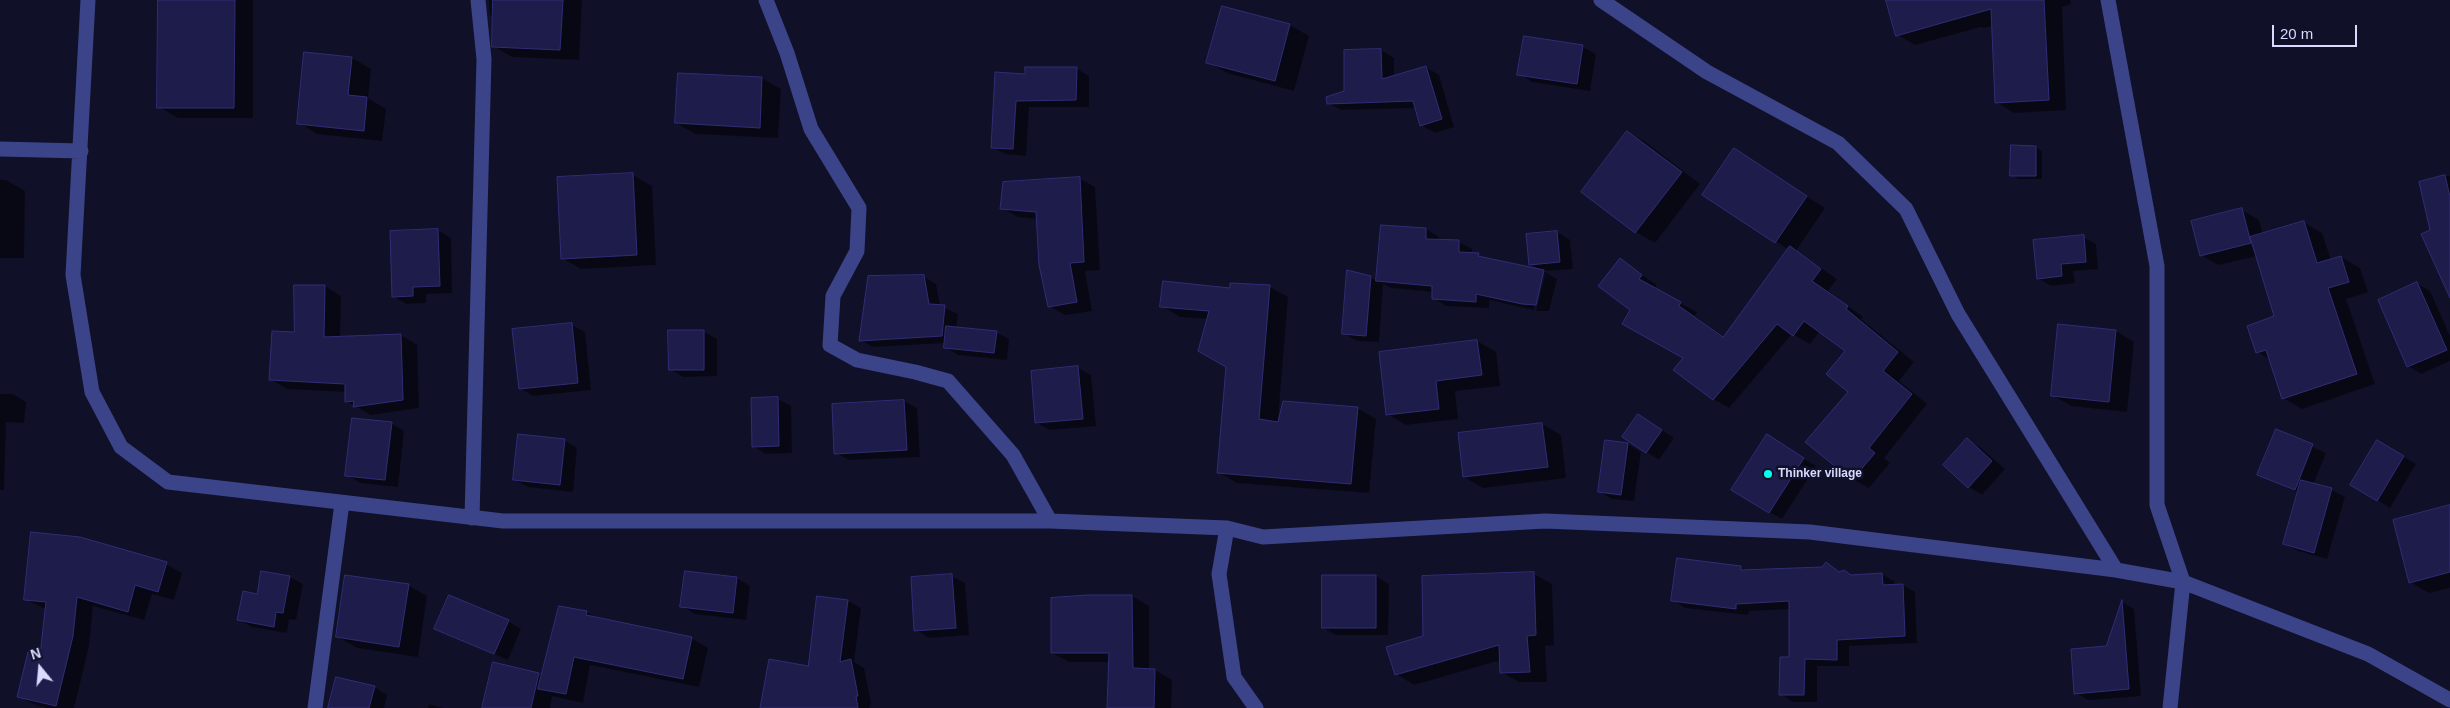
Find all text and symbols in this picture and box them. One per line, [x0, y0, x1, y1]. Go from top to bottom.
scale bar [2275, 15, 2360, 47]
text: 20 m [2280, 25, 2313, 42]
place label: Thinker village [1778, 467, 1862, 481]
marker: Thinker village [1762, 468, 1774, 480]
north arrow [15, 643, 65, 693]
text: N [28, 645, 43, 663]

